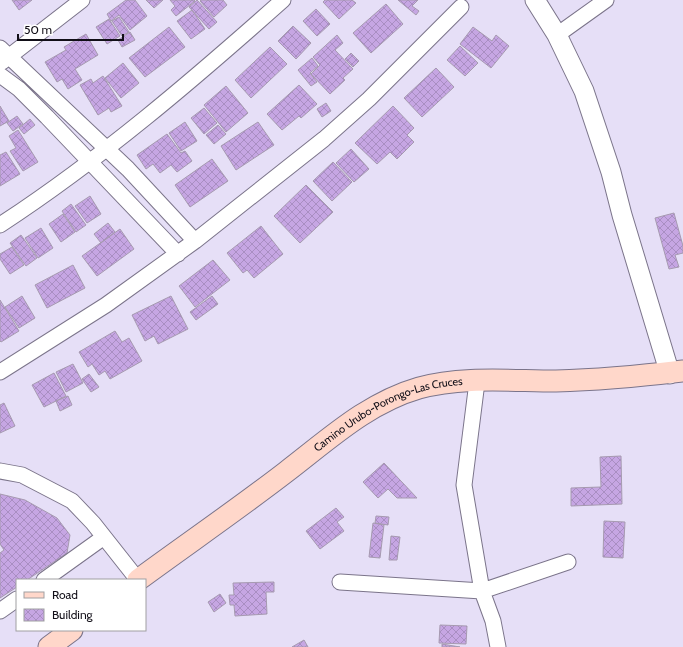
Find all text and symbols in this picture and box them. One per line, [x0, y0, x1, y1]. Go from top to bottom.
scale bar [18, 16, 123, 42]
text: 50 m [24, 22, 52, 37]
street label: Camino Urubo-Porongo-Las Cruces [311, 374, 464, 455]
legend [16, 579, 146, 631]
text: Road [52, 587, 78, 602]
text: Building [52, 607, 94, 622]

